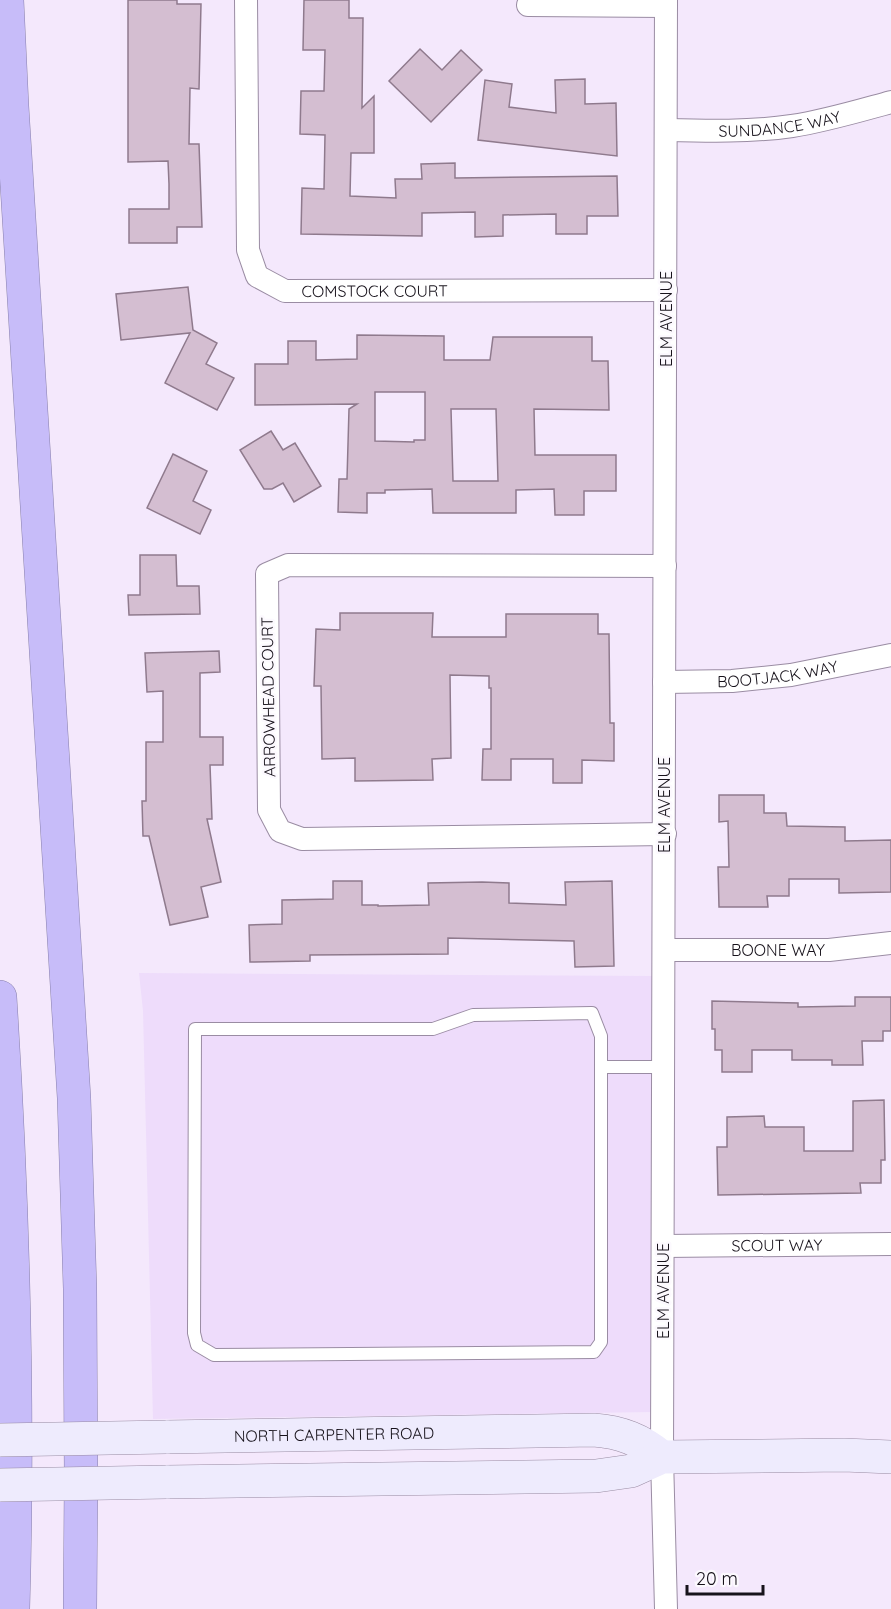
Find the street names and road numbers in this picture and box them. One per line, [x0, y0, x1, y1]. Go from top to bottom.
street label: SUNDANCE WAY [718, 106, 843, 141]
street label: ELM AVENUE [656, 271, 676, 367]
street label: COMSTOCK COURT [301, 281, 448, 301]
street label: ARROWHEAD COURT [257, 616, 279, 777]
street label: BOOTJACK WAY [717, 656, 840, 691]
street label: ELM AVENUE [654, 757, 674, 853]
street label: BOONE WAY [731, 940, 825, 960]
street label: SCOUT WAY [731, 1235, 823, 1255]
street label: ELM AVENUE [653, 1243, 673, 1339]
street label: NORTH CARPENTER ROAD [234, 1423, 434, 1446]

